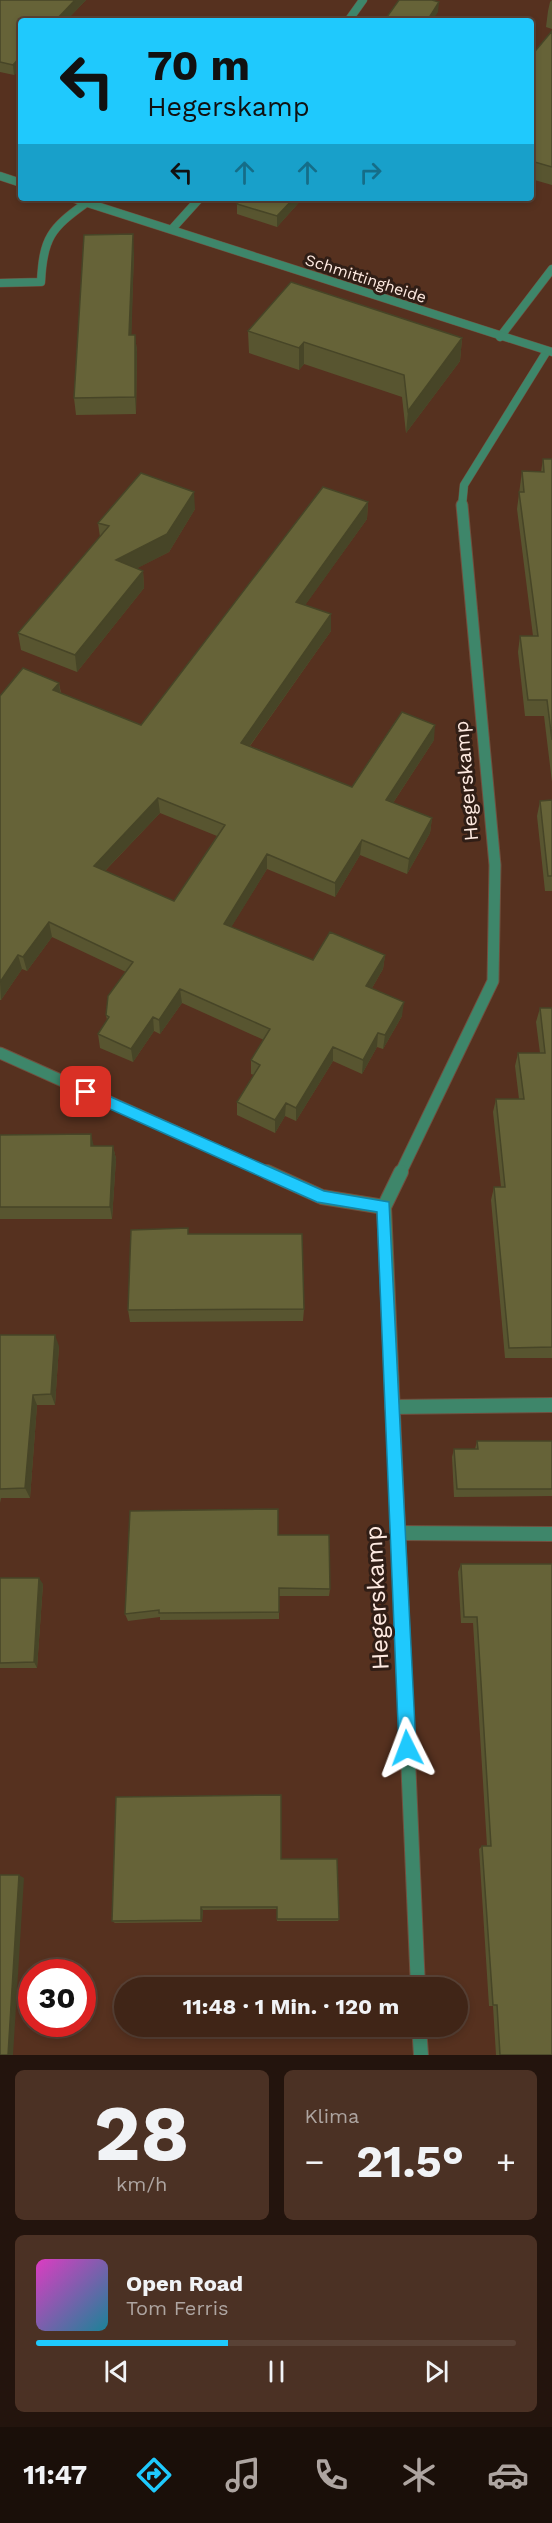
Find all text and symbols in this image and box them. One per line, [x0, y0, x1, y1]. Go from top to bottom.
text: 70 m [147, 41, 250, 90]
icon: left [48, 42, 126, 120]
text: Hegerskamp [147, 91, 310, 123]
icon: left [165, 156, 198, 189]
icon: ahead [228, 156, 261, 189]
icon: ahead [291, 156, 324, 189]
icon: right [354, 156, 387, 189]
street label: Schmittingheide [303, 250, 429, 307]
street label: Hegerskamp [449, 720, 483, 842]
pin [60, 1066, 111, 1117]
icon: arrive [69, 1075, 102, 1108]
street label: Hegerskamp [359, 1525, 395, 1671]
position arrow [375, 1716, 439, 1780]
speed limit sign: 30 [18, 1959, 96, 2037]
text: 11:48 · 1 Min. · 120 m [183, 1994, 399, 2019]
text: 28 [94, 2087, 189, 2179]
text: Klima [305, 2104, 359, 2128]
text: 21.5° [356, 2135, 464, 2188]
text: − [305, 2142, 324, 2181]
text: + [496, 2142, 516, 2181]
text: km/h [116, 2172, 168, 2196]
text: Open Road [126, 2271, 243, 2296]
text: Tom Ferris [126, 2296, 229, 2320]
icon: previous [100, 2355, 133, 2388]
icon: pause [260, 2355, 293, 2388]
icon: next [420, 2355, 453, 2388]
icon: directions [133, 2454, 175, 2496]
icon: music [222, 2454, 264, 2496]
icon: phone [310, 2454, 352, 2496]
icon: climate [398, 2454, 440, 2496]
icon: car [487, 2454, 529, 2496]
text: 11:47 [23, 2459, 87, 2491]

